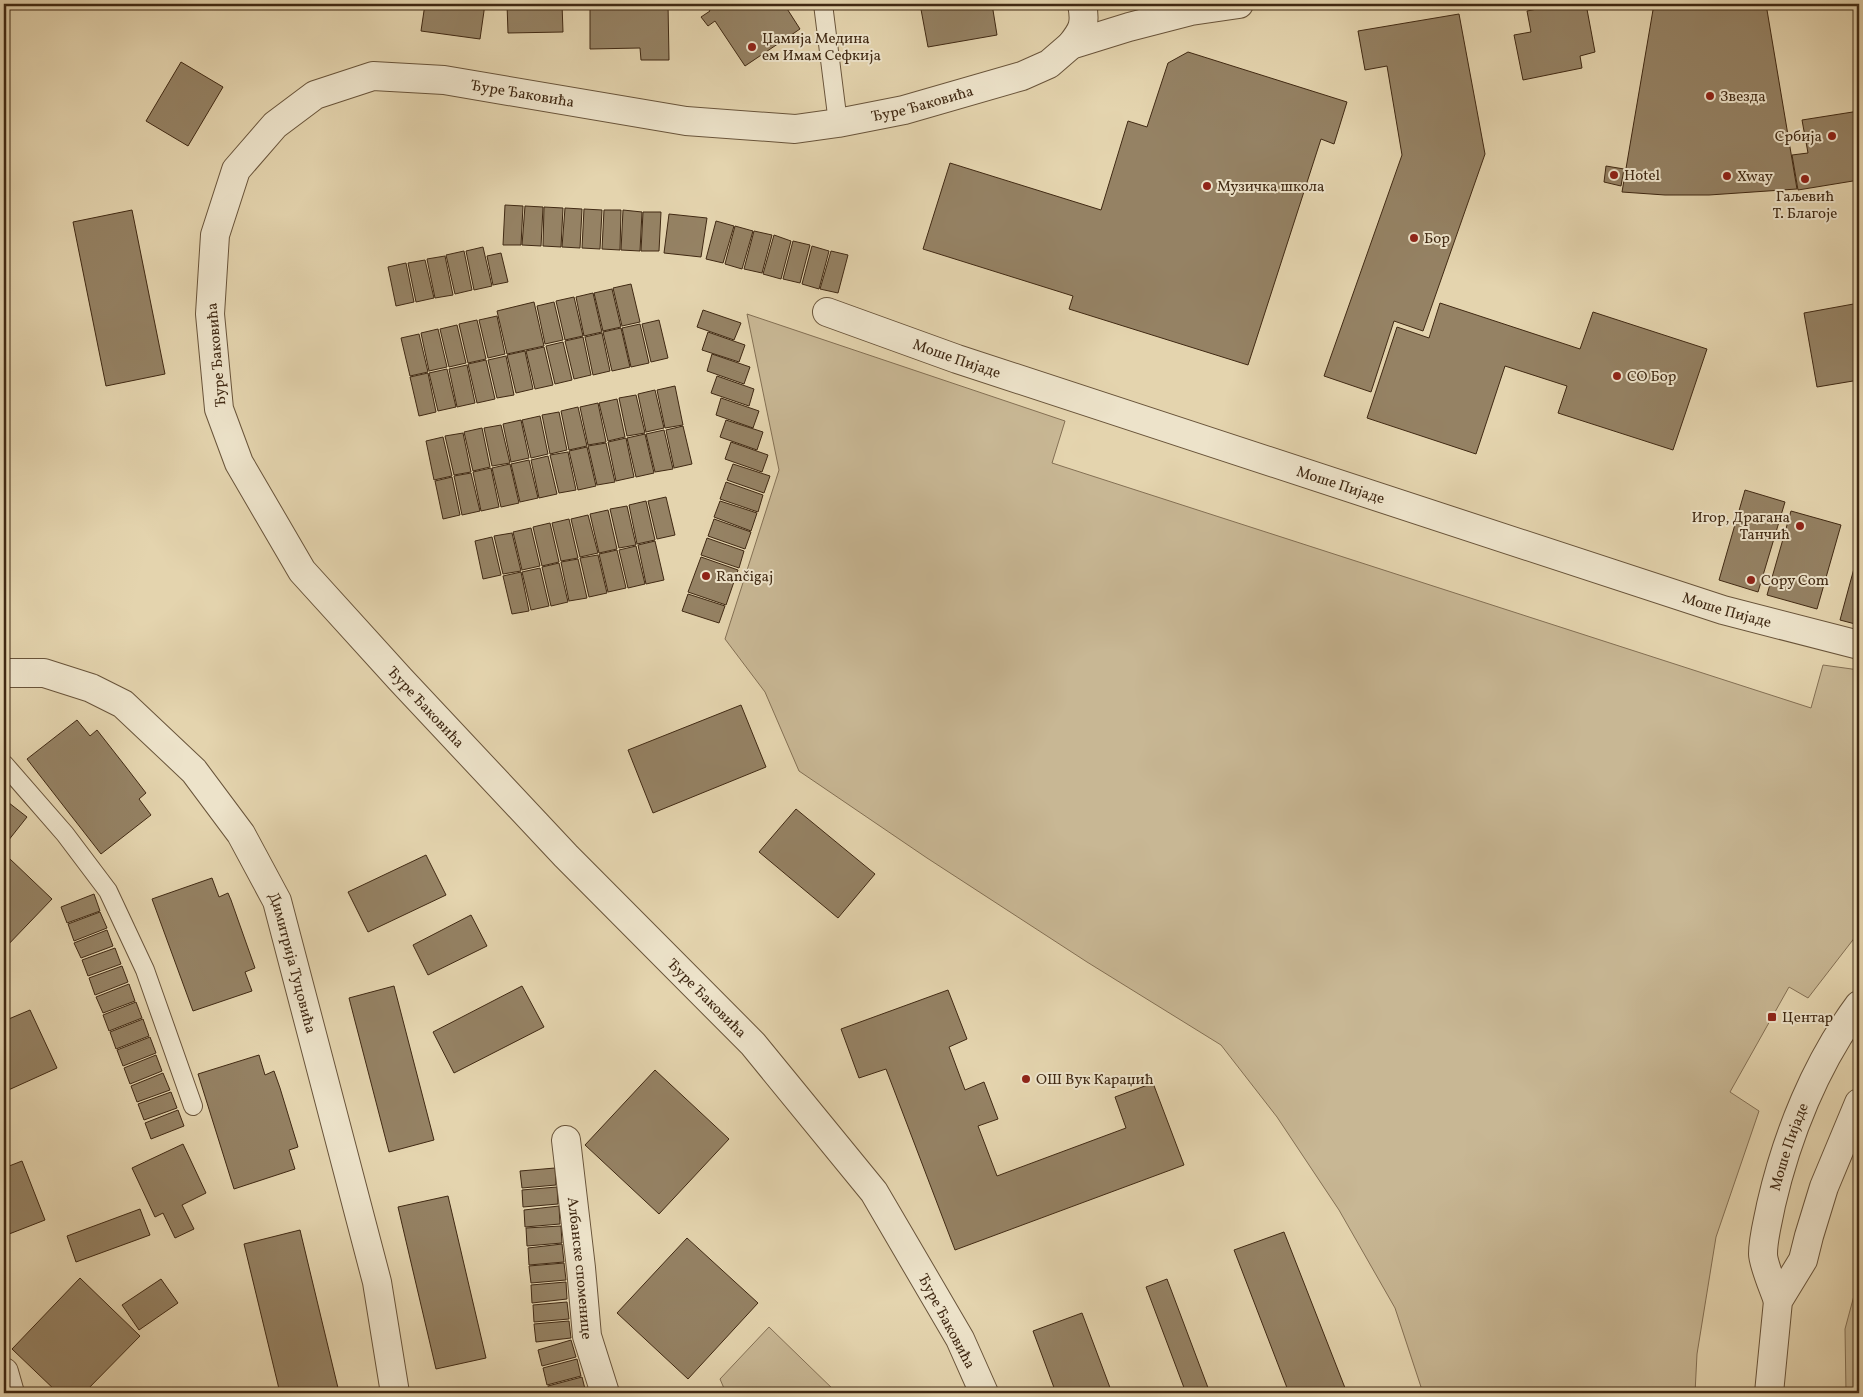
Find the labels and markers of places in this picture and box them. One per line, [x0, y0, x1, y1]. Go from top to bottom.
place label: Џамија Медина ем Имам Сефкија [762, 29, 881, 67]
marker: Џамија Медина ем Имам Сефкија [746, 41, 758, 53]
place label: Звезда [1720, 87, 1766, 108]
marker: Звезда [1704, 90, 1716, 102]
place label: Србија [1775, 127, 1822, 148]
marker: Србија [1826, 130, 1838, 142]
place label: Hotel [1624, 166, 1660, 187]
place label: Xway [1737, 167, 1773, 188]
marker: Hotel [1608, 169, 1620, 181]
marker: Xway [1721, 170, 1733, 182]
marker: Гаљевић Т. Благоје [1799, 173, 1811, 185]
place label: Музичка школа [1217, 177, 1324, 198]
marker: Музичка школа [1201, 180, 1213, 192]
place label: Гаљевић Т. Благоје [1773, 187, 1837, 225]
place label: Бор [1424, 229, 1450, 250]
marker: Бор [1408, 232, 1420, 244]
place label: СО Бор [1627, 367, 1676, 388]
marker: СО Бор [1611, 370, 1623, 382]
place label: Игор, Драгана Танчић [1691, 508, 1790, 546]
marker: Игор, Драгана Танчић [1794, 520, 1806, 532]
place label: Rančigaj [716, 567, 773, 588]
marker: Rančigaj [700, 570, 712, 582]
place label: Copy Com [1761, 571, 1829, 592]
marker: Copy Com [1745, 574, 1757, 586]
place label: Центар [1782, 1008, 1833, 1029]
marker: Центар [1766, 1011, 1778, 1023]
place label: ОШ Вук Караџић [1036, 1070, 1154, 1091]
marker: ОШ Вук Караџић [1020, 1073, 1032, 1085]

